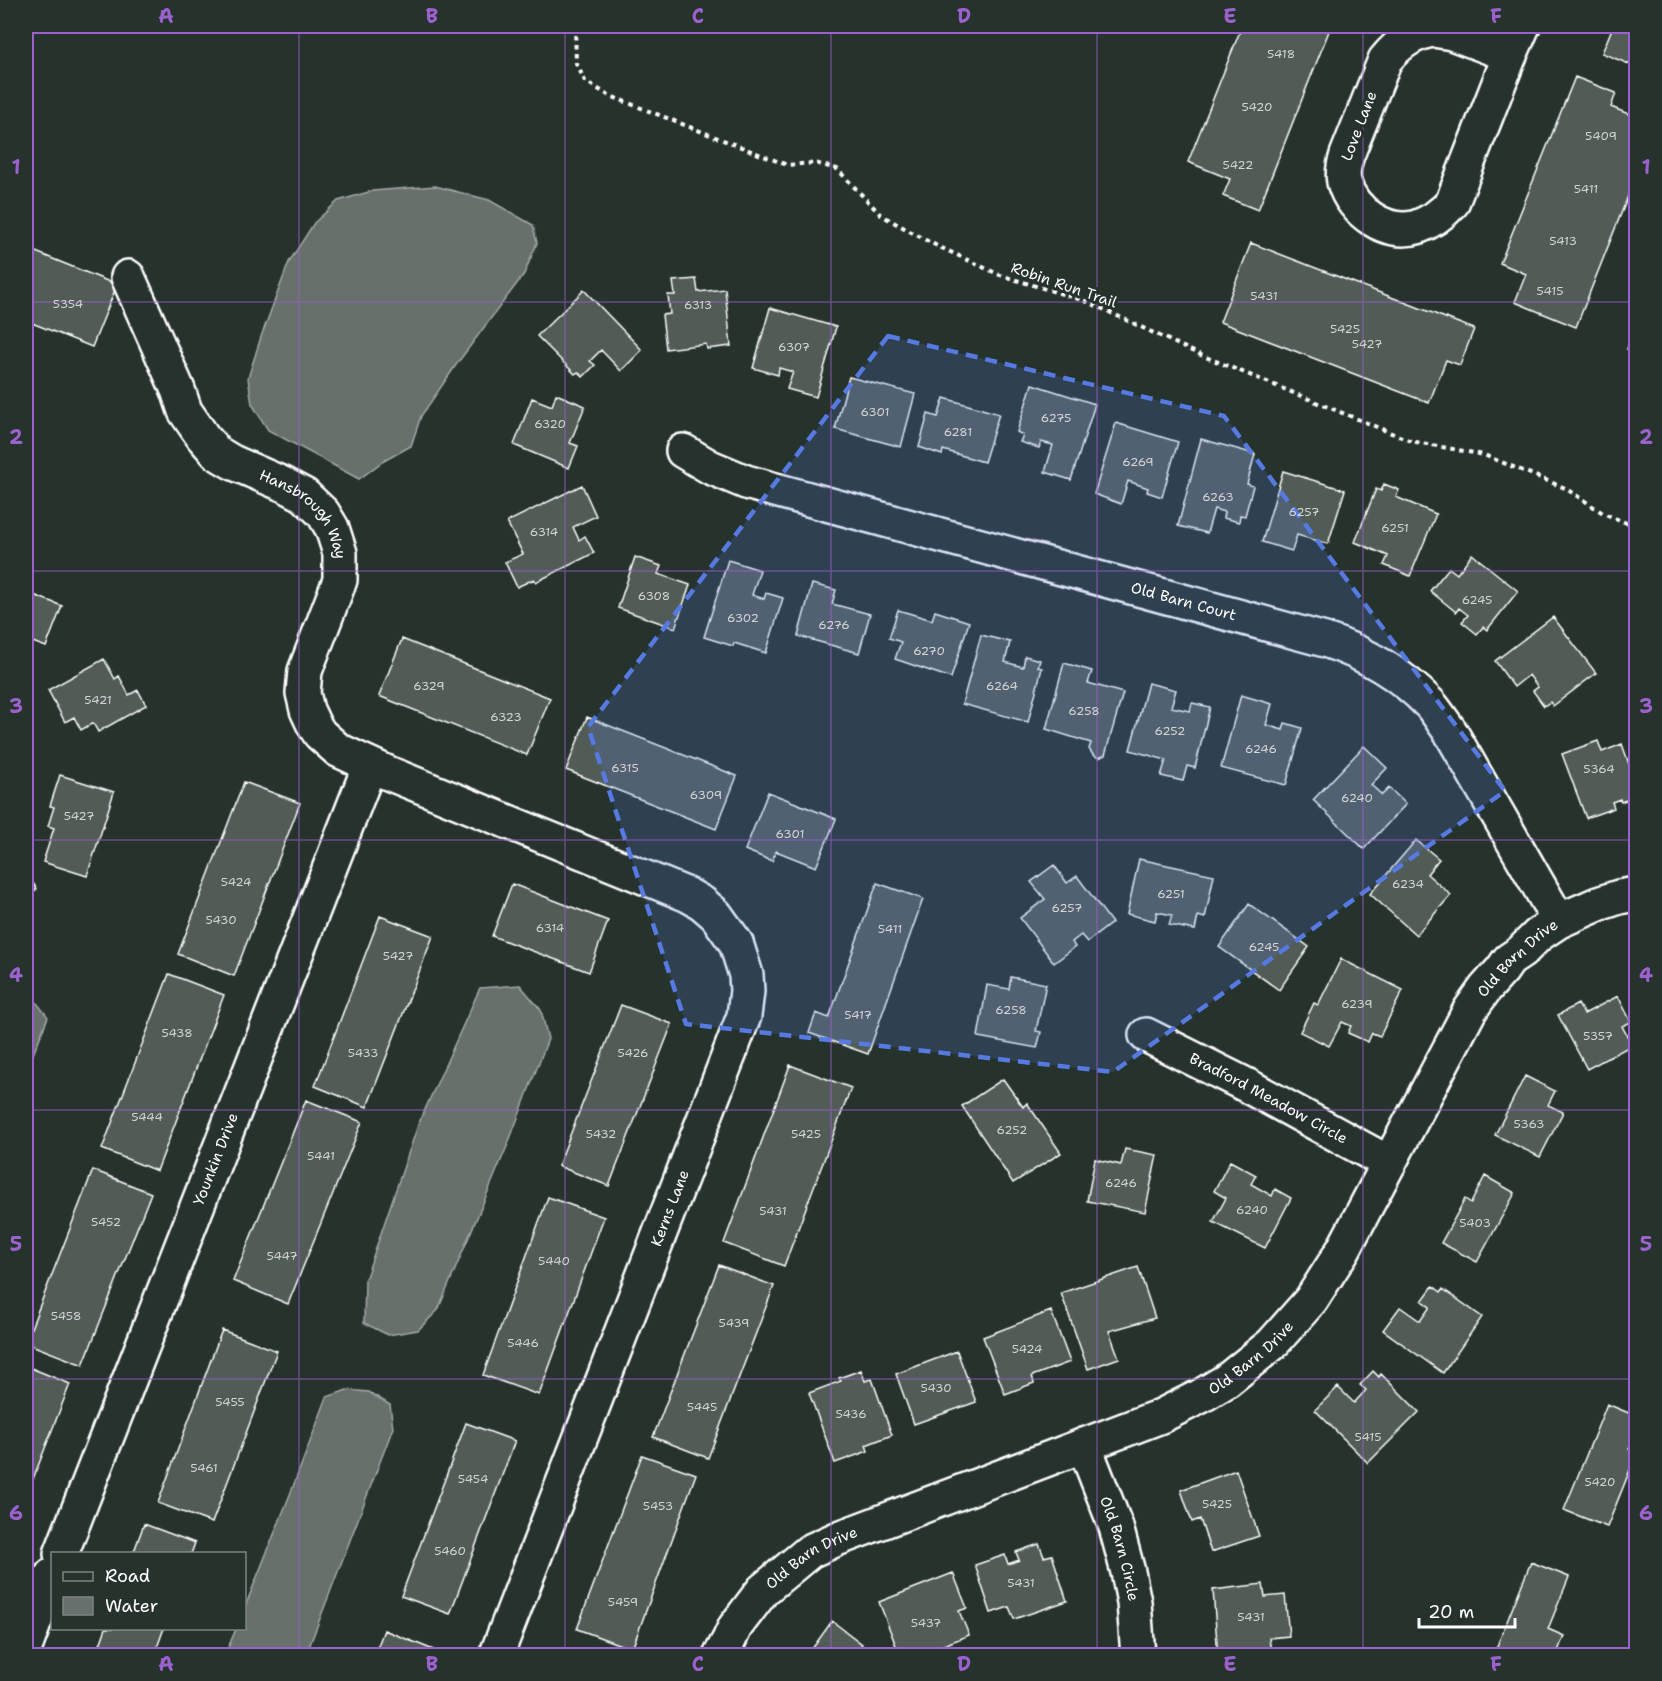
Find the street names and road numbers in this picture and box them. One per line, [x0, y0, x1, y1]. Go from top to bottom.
street label: Love Lane [1337, 88, 1381, 164]
street label: Robin Run Trail [1008, 258, 1120, 313]
street label: Hansbrough Way [256, 465, 350, 559]
street label: Old Barn Court [1129, 578, 1239, 625]
street label: Old Barn Drive [1473, 915, 1562, 1001]
street label: Bradford Meadow Circle [1186, 1048, 1351, 1149]
street label: Younkin Drive [188, 1110, 243, 1208]
street label: Kerns Lane [646, 1167, 694, 1249]
street label: Old Barn Drive [1205, 1317, 1298, 1399]
street label: Old Barn Circle [1095, 1493, 1144, 1603]
street label: Old Barn Drive [761, 1522, 860, 1594]

